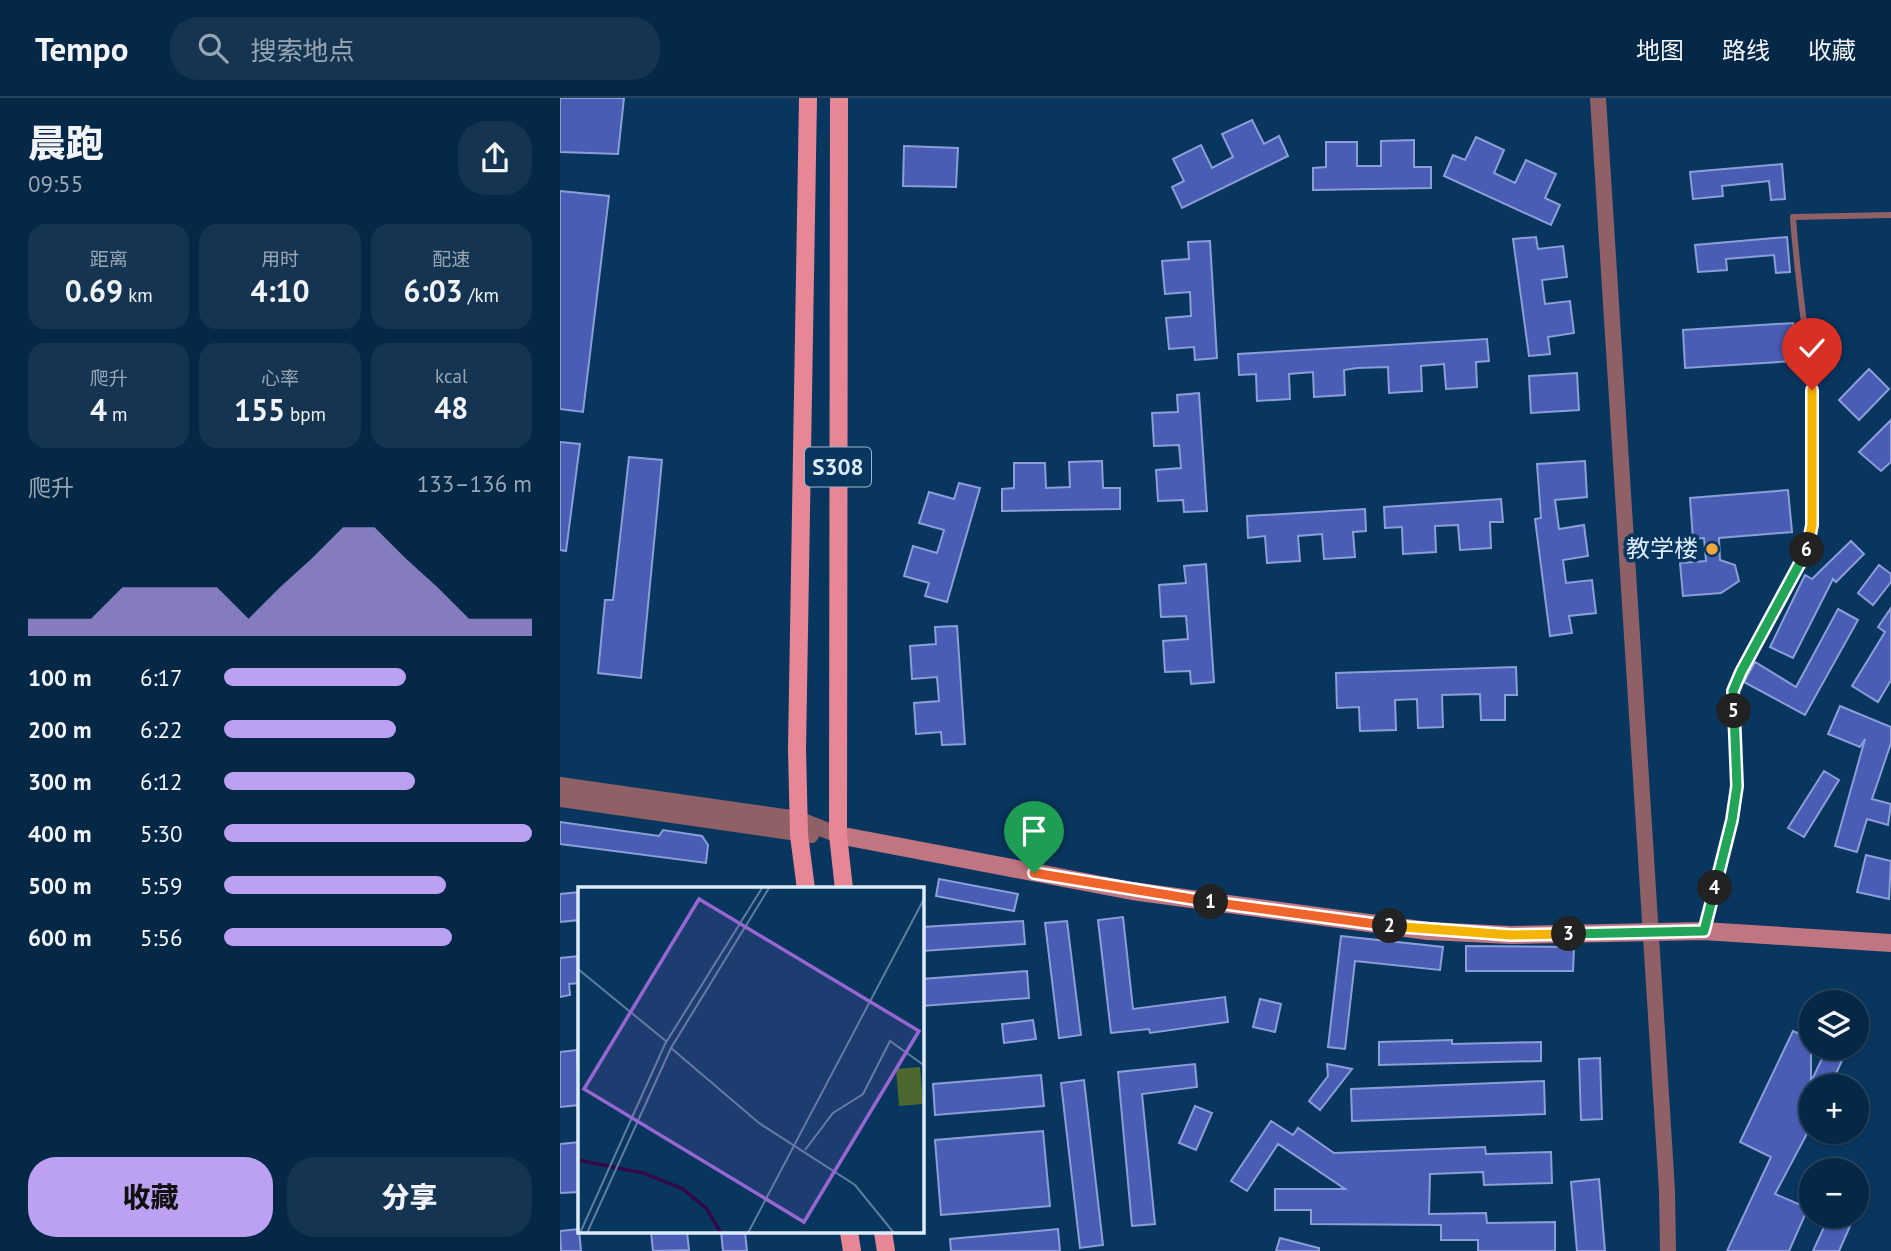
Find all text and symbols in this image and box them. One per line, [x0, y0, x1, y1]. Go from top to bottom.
search box [170, 17, 660, 80]
text: Tempo [35, 27, 128, 70]
icon: search [194, 29, 232, 67]
text: 搜索地点 [250, 34, 354, 67]
text: 地图 [1636, 35, 1684, 66]
text: 路线 [1722, 35, 1770, 66]
text: 收藏 [1808, 35, 1856, 66]
text: 晨跑 [28, 118, 104, 167]
button: share [458, 121, 532, 195]
text: 09:55 [28, 169, 83, 198]
text: 距离 [90, 247, 128, 271]
text: 用时 [261, 247, 299, 271]
text: 配速 [432, 247, 470, 271]
text: 0.69 [65, 271, 123, 310]
text: 4:10 [250, 271, 310, 310]
text: 6:03 [404, 271, 463, 310]
text: km [123, 283, 153, 307]
text: /km [463, 283, 499, 307]
pin [1782, 318, 1842, 390]
icon: check [1793, 329, 1831, 367]
text: kcal [435, 364, 468, 388]
text: 爬升 [90, 366, 128, 390]
text: 心率 [261, 366, 299, 390]
text: 48 [434, 388, 468, 427]
text: 4 [90, 390, 107, 429]
text: 155 [234, 390, 285, 429]
text: m [107, 402, 127, 426]
text: bpm [285, 402, 326, 426]
road number: S308 [805, 448, 871, 486]
text: 133–136 m [417, 469, 532, 498]
text: 爬升 [28, 473, 74, 502]
pin: 6 [1790, 532, 1824, 568]
place label: 教学楼 [1626, 533, 1698, 564]
text: 6 [1801, 537, 1812, 561]
marker: 教学楼 [1704, 541, 1720, 557]
text: 100 m [28, 663, 91, 692]
text: 6:17 [140, 663, 183, 692]
pin: 5 [1716, 694, 1752, 728]
text: 5 [1728, 698, 1739, 722]
text: 200 m [28, 715, 91, 744]
text: 6:22 [140, 715, 183, 744]
text: 300 m [28, 767, 91, 796]
text: 6:12 [140, 767, 183, 796]
pin [1004, 801, 1064, 873]
icon: arrive [1015, 812, 1053, 850]
text: 400 m [28, 819, 91, 848]
text: 5:30 [140, 819, 183, 848]
pin: 4 [1698, 870, 1732, 906]
text: 500 m [28, 871, 91, 900]
text: 5:59 [140, 871, 183, 900]
text: 4 [1709, 875, 1720, 899]
pin: 1 [1194, 884, 1228, 920]
inset map [578, 887, 924, 1234]
text: 1 [1205, 889, 1216, 913]
pin: 2 [1372, 908, 1408, 944]
text: 2 [1384, 913, 1395, 937]
pin: 3 [1552, 916, 1586, 952]
text: 3 [1563, 921, 1574, 945]
text: 600 m [28, 923, 91, 952]
text: 5:56 [140, 923, 183, 952]
map controls [1799, 990, 1869, 1228]
button: layers [1799, 990, 1869, 1060]
button: + [1799, 1074, 1869, 1144]
button: 收藏 [28, 1157, 273, 1237]
button: 分享 [287, 1157, 532, 1237]
button: − [1799, 1158, 1869, 1228]

